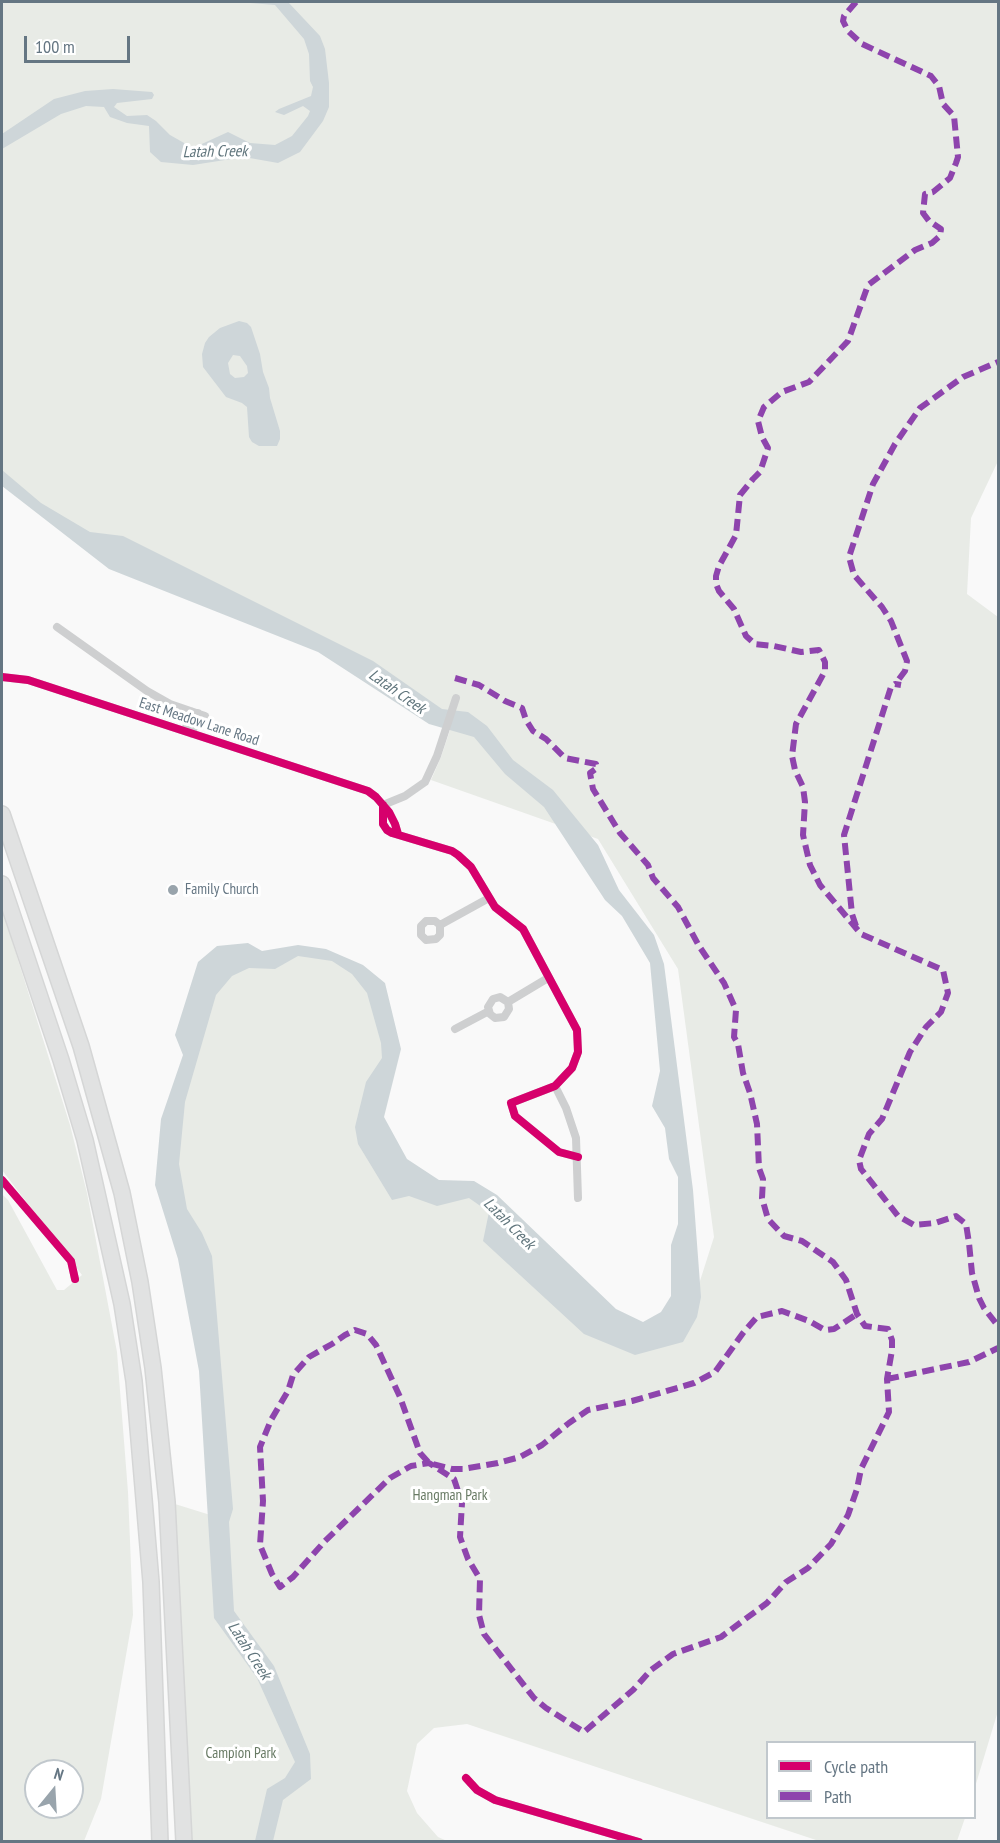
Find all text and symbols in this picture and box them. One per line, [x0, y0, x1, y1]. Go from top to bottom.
scale bar [27, 24, 134, 62]
text: 100 m [35, 35, 75, 58]
water label: Latah Creek [182, 142, 248, 162]
water label: Latah Creek [365, 666, 429, 718]
street label: East Meadow Lane Road [137, 694, 261, 750]
place label: Family Church [185, 881, 259, 899]
marker: Family Church [166, 883, 180, 897]
water label: Latah Creek [479, 1194, 539, 1254]
park label: Hangman Park [413, 1487, 487, 1505]
water label: Latah Creek [223, 1619, 275, 1683]
legend [766, 1741, 976, 1819]
park label: Campion Park [206, 1745, 276, 1763]
text: Cycle path [824, 1755, 888, 1778]
north arrow [24, 1759, 84, 1819]
text: N [52, 1763, 66, 1785]
text: Path [824, 1785, 852, 1808]

